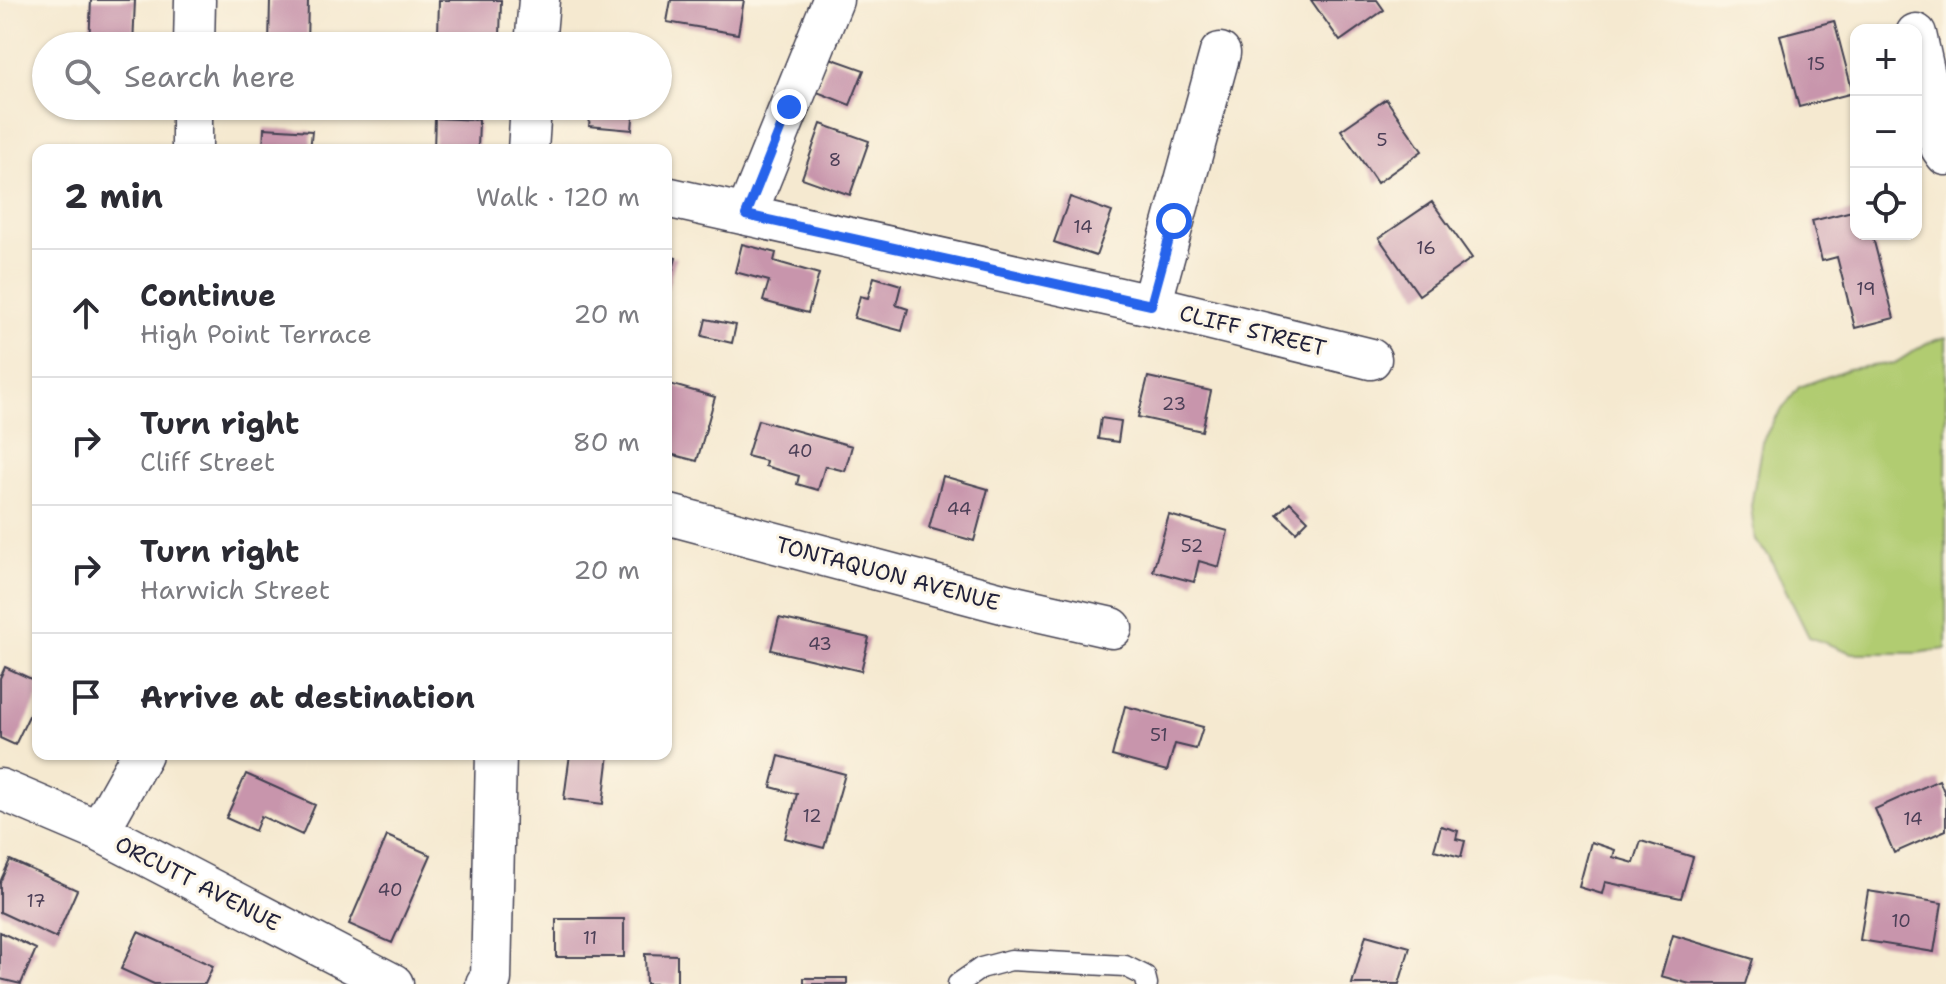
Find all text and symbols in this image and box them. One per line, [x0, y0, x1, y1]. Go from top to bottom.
map controls [1850, 24, 1922, 240]
button: + [1850, 24, 1922, 96]
search box [32, 32, 672, 120]
house number: 15 [1807, 52, 1825, 76]
icon: search [60, 54, 104, 98]
text: Search here [124, 56, 295, 97]
route end [771, 89, 807, 125]
button: − [1850, 96, 1922, 168]
house number: 5 [1376, 128, 1388, 152]
house number: 8 [829, 148, 841, 172]
button: locate [1850, 168, 1922, 240]
text: 2 min [64, 173, 163, 219]
text: Walk · 120 m [476, 179, 640, 214]
route start [1156, 203, 1192, 239]
house number: 14 [1073, 215, 1093, 239]
house number: 16 [1416, 236, 1436, 260]
text: Continue [140, 275, 276, 316]
house number: 19 [1856, 277, 1876, 301]
icon: ahead [64, 291, 108, 335]
text: 20 m [573, 296, 640, 331]
street label: CLIFF STREET [1177, 298, 1330, 363]
text: High Point Terrace [140, 316, 372, 351]
house number: 23 [1162, 392, 1186, 416]
text: Turn right [140, 403, 299, 444]
icon: right [64, 419, 108, 463]
text: 80 m [573, 424, 640, 459]
house number: 40 [787, 439, 813, 463]
text: Cliff Street [140, 444, 275, 479]
house number: 44 [947, 497, 971, 521]
street label: TONTAQUON AVENUE [773, 530, 1003, 617]
text: Turn right [140, 531, 299, 572]
house number: 52 [1181, 534, 1203, 558]
icon: right [64, 547, 108, 591]
text: 20 m [573, 552, 640, 587]
text: Harwich Street [140, 572, 330, 607]
house number: 43 [808, 632, 832, 656]
icon: arrive [64, 675, 108, 719]
text: Arrive at destination [140, 677, 475, 718]
house number: 51 [1150, 723, 1168, 747]
house number: 12 [802, 804, 822, 828]
house number: 14 [1903, 807, 1923, 831]
street label: ORCUTT AVENUE [110, 829, 285, 938]
house number: 40 [377, 878, 403, 902]
house number: 17 [26, 889, 46, 913]
house number: 10 [1891, 909, 1911, 933]
house number: 11 [583, 926, 597, 950]

